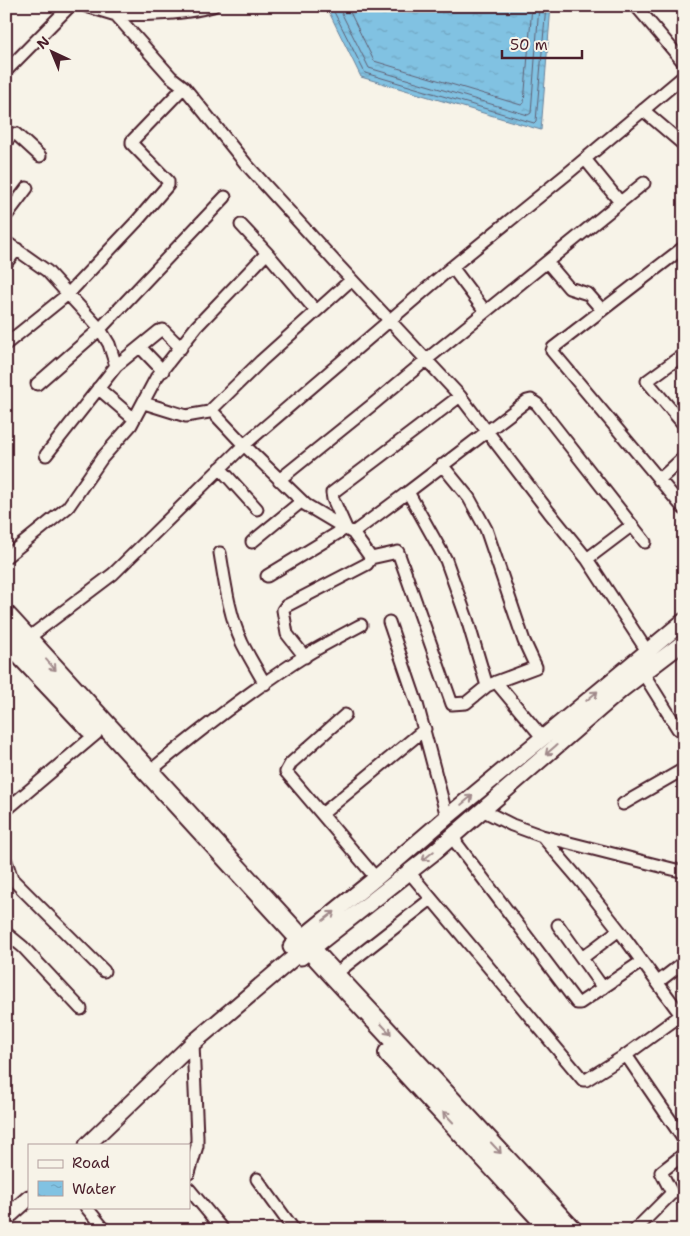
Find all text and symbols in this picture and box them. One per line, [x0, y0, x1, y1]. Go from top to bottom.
north arrow [28, 28, 78, 78]
scale bar [502, 28, 582, 60]
text: N [33, 32, 53, 53]
text: 50 m [510, 35, 548, 55]
one-way arrow [45, 658, 57, 671]
one-way arrow [585, 691, 598, 702]
one-way arrow [545, 744, 558, 756]
one-way arrow [460, 795, 473, 806]
one-way arrow [422, 851, 435, 862]
one-way arrow [322, 910, 335, 921]
one-way arrow [380, 1023, 392, 1036]
one-way arrow [442, 1110, 453, 1123]
one-way arrow [490, 1142, 502, 1155]
legend [28, 1144, 190, 1208]
text: Road [72, 1153, 110, 1173]
text: Water [72, 1179, 116, 1199]

